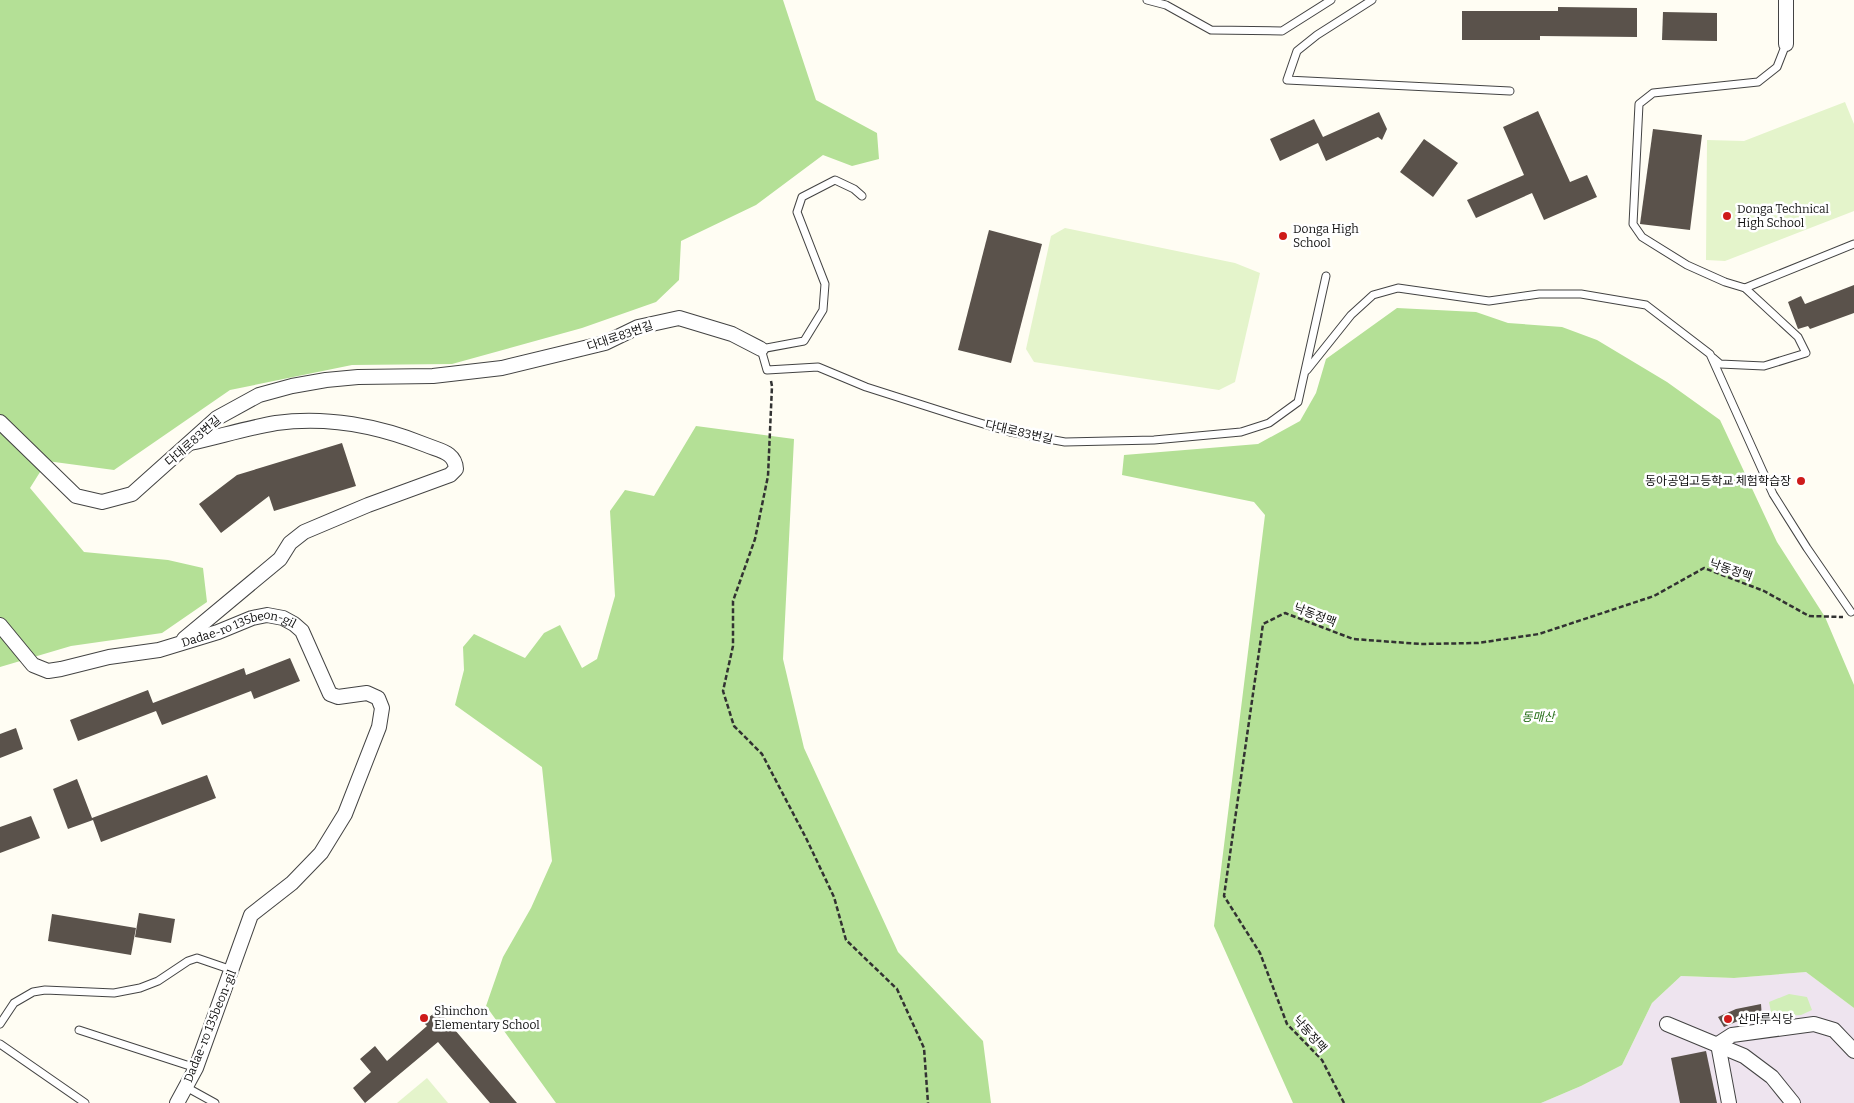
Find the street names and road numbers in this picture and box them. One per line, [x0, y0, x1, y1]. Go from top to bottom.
street label: 다대로83번길 [585, 318, 655, 354]
street label: 다대로83번길 [162, 413, 224, 469]
street label: 다대로83번길 [984, 417, 1054, 447]
street label: 낙동정맥 [1708, 556, 1754, 584]
street label: 낙동정맥 [1292, 601, 1338, 629]
street label: Dadae-ro 135beon-gil [180, 607, 299, 650]
street label: Dadae-ro 135beon-gil [181, 967, 239, 1084]
street label: 낙동정맥 [1290, 1013, 1330, 1055]

